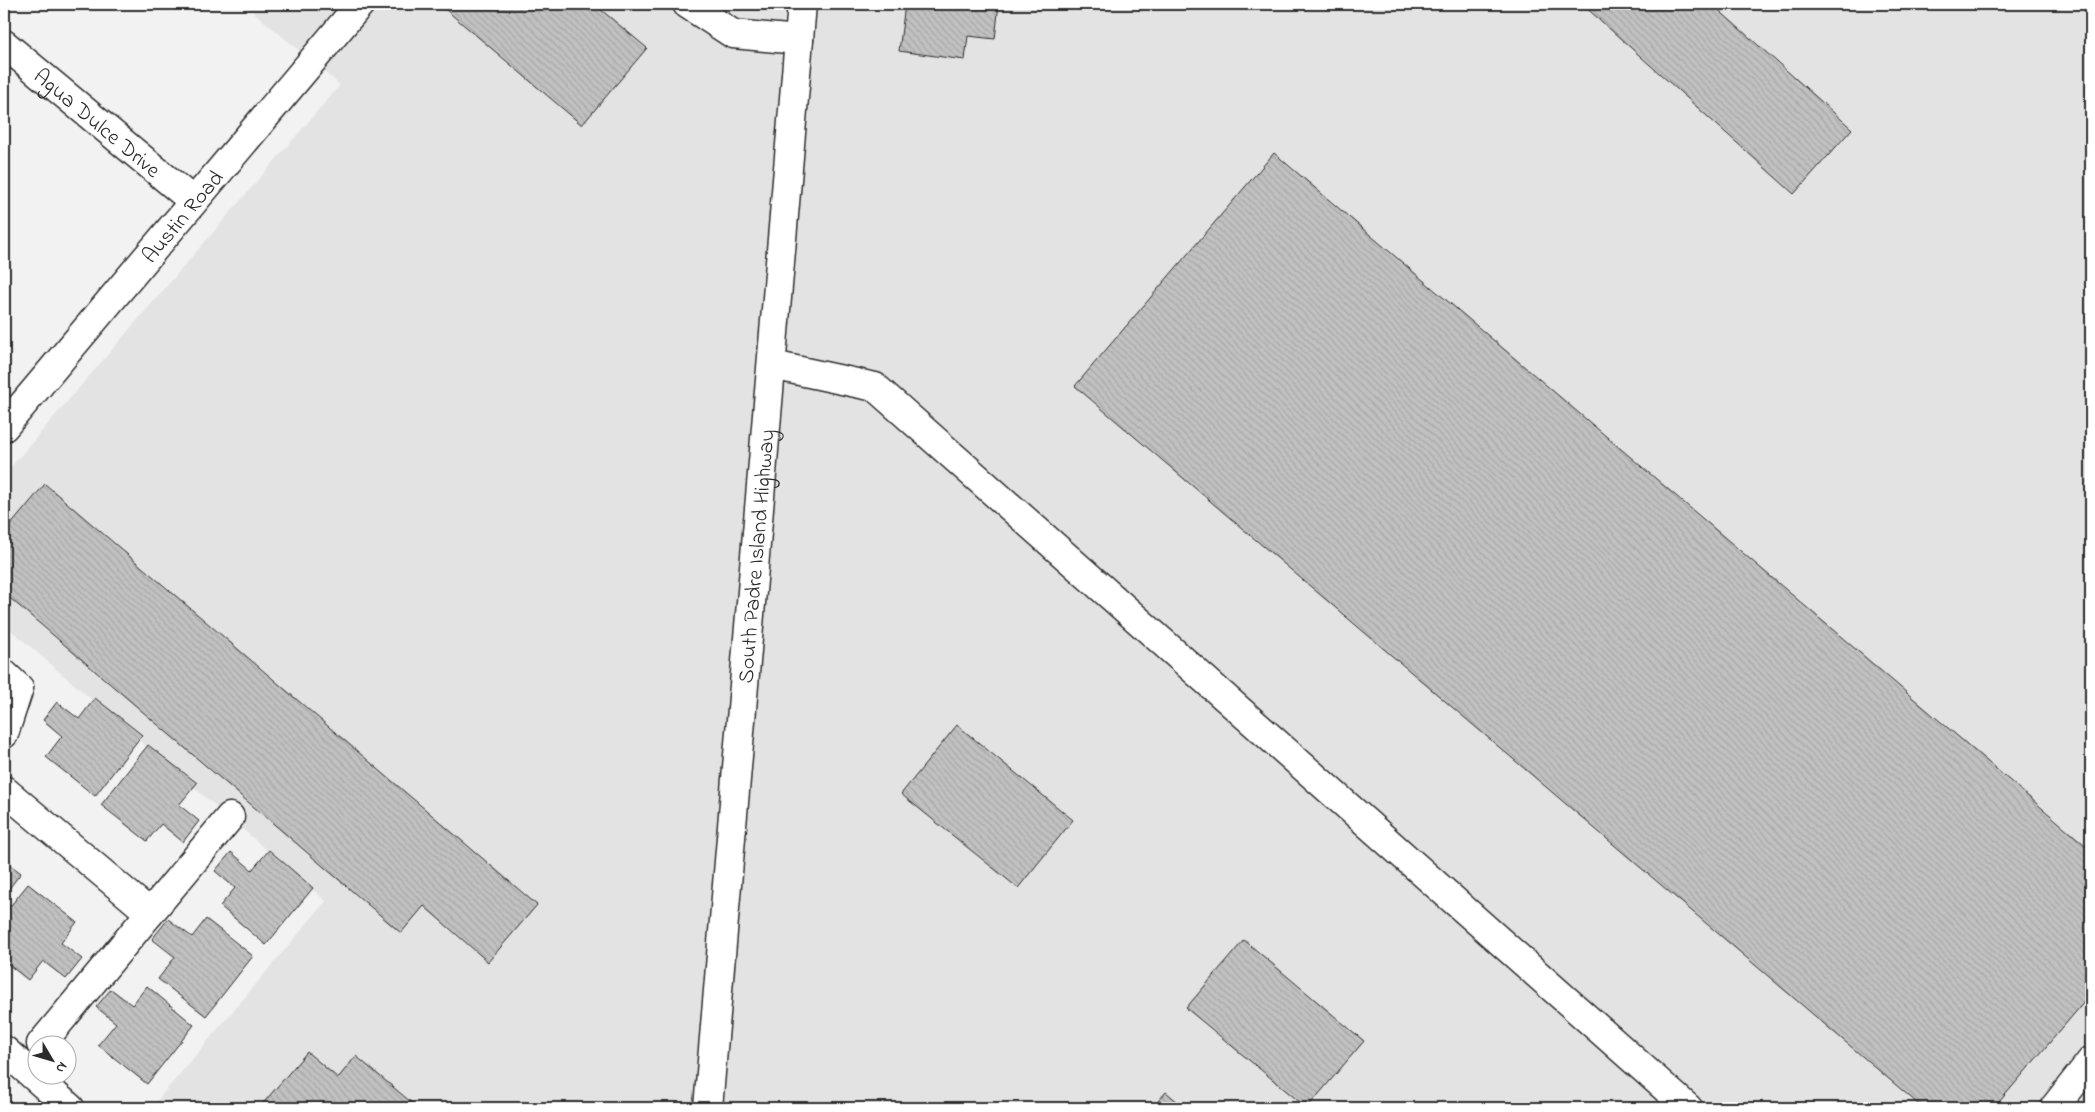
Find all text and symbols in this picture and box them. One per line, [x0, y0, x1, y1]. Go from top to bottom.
street label: Agua Dulce Drive [25, 62, 167, 187]
street label: Austin Road [135, 164, 233, 271]
street label: South Padre Island Highway [731, 428, 786, 685]
north arrow [28, 1034, 78, 1084]
text: N [50, 1057, 72, 1077]

